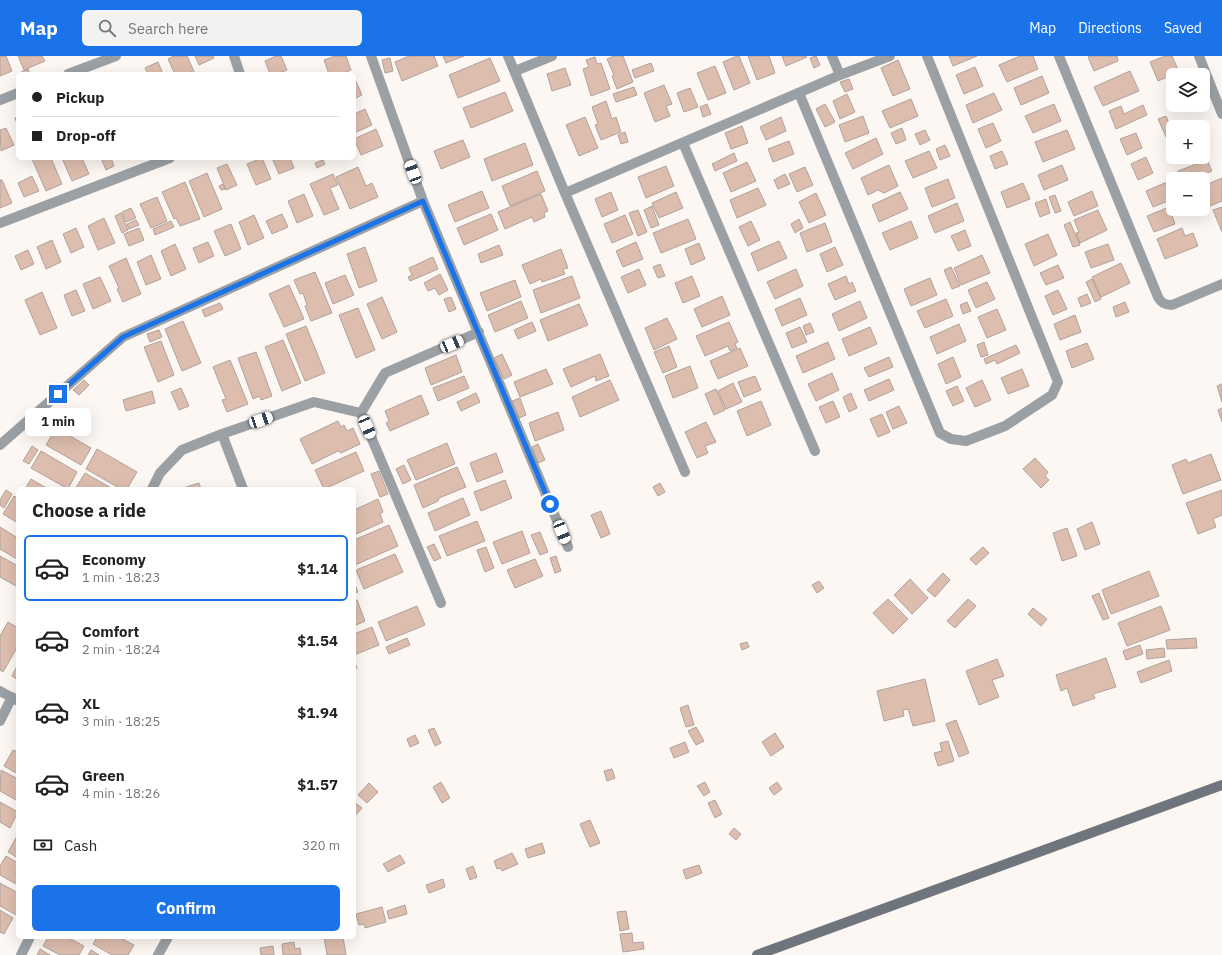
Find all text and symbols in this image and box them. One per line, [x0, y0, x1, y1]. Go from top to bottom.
search box [82, 10, 362, 46]
text: Map [20, 16, 58, 40]
icon: search [96, 17, 118, 39]
text: Search here [128, 19, 208, 38]
text: Map [1029, 19, 1056, 37]
text: Directions [1078, 19, 1142, 37]
text: Saved [1164, 19, 1202, 37]
map controls [1166, 68, 1210, 216]
button: layers [1166, 68, 1210, 112]
text: Pickup [56, 88, 104, 107]
button: + [1166, 120, 1210, 164]
text: Drop-off [56, 126, 116, 145]
car [403, 159, 423, 185]
button: − [1166, 172, 1210, 216]
car [439, 334, 465, 354]
route end [49, 385, 67, 403]
callout: 1 min [25, 408, 91, 436]
car [248, 410, 274, 430]
text: 1 min [41, 413, 75, 430]
car [357, 414, 377, 440]
route start [541, 495, 559, 513]
text: Choose a ride [32, 499, 146, 522]
car [552, 519, 572, 545]
icon: car [34, 550, 70, 586]
text: Economy [82, 550, 146, 569]
text: $1.14 [297, 559, 338, 578]
text: 1 min · 18:23 [82, 569, 160, 586]
icon: car [34, 622, 70, 658]
text: Comfort [82, 622, 139, 641]
text: $1.54 [297, 631, 338, 650]
text: 2 min · 18:24 [82, 641, 160, 658]
icon: car [34, 694, 70, 730]
text: XL [82, 694, 100, 713]
text: $1.94 [297, 703, 338, 722]
text: 3 min · 18:25 [82, 713, 160, 730]
icon: car [34, 766, 70, 802]
text: Green [82, 766, 125, 785]
text: $1.57 [297, 775, 338, 794]
text: 4 min · 18:26 [82, 785, 160, 802]
icon: cash [32, 834, 54, 856]
text: Cash [64, 836, 97, 855]
text: 320 m [302, 837, 340, 854]
button: Confirm [32, 885, 340, 931]

